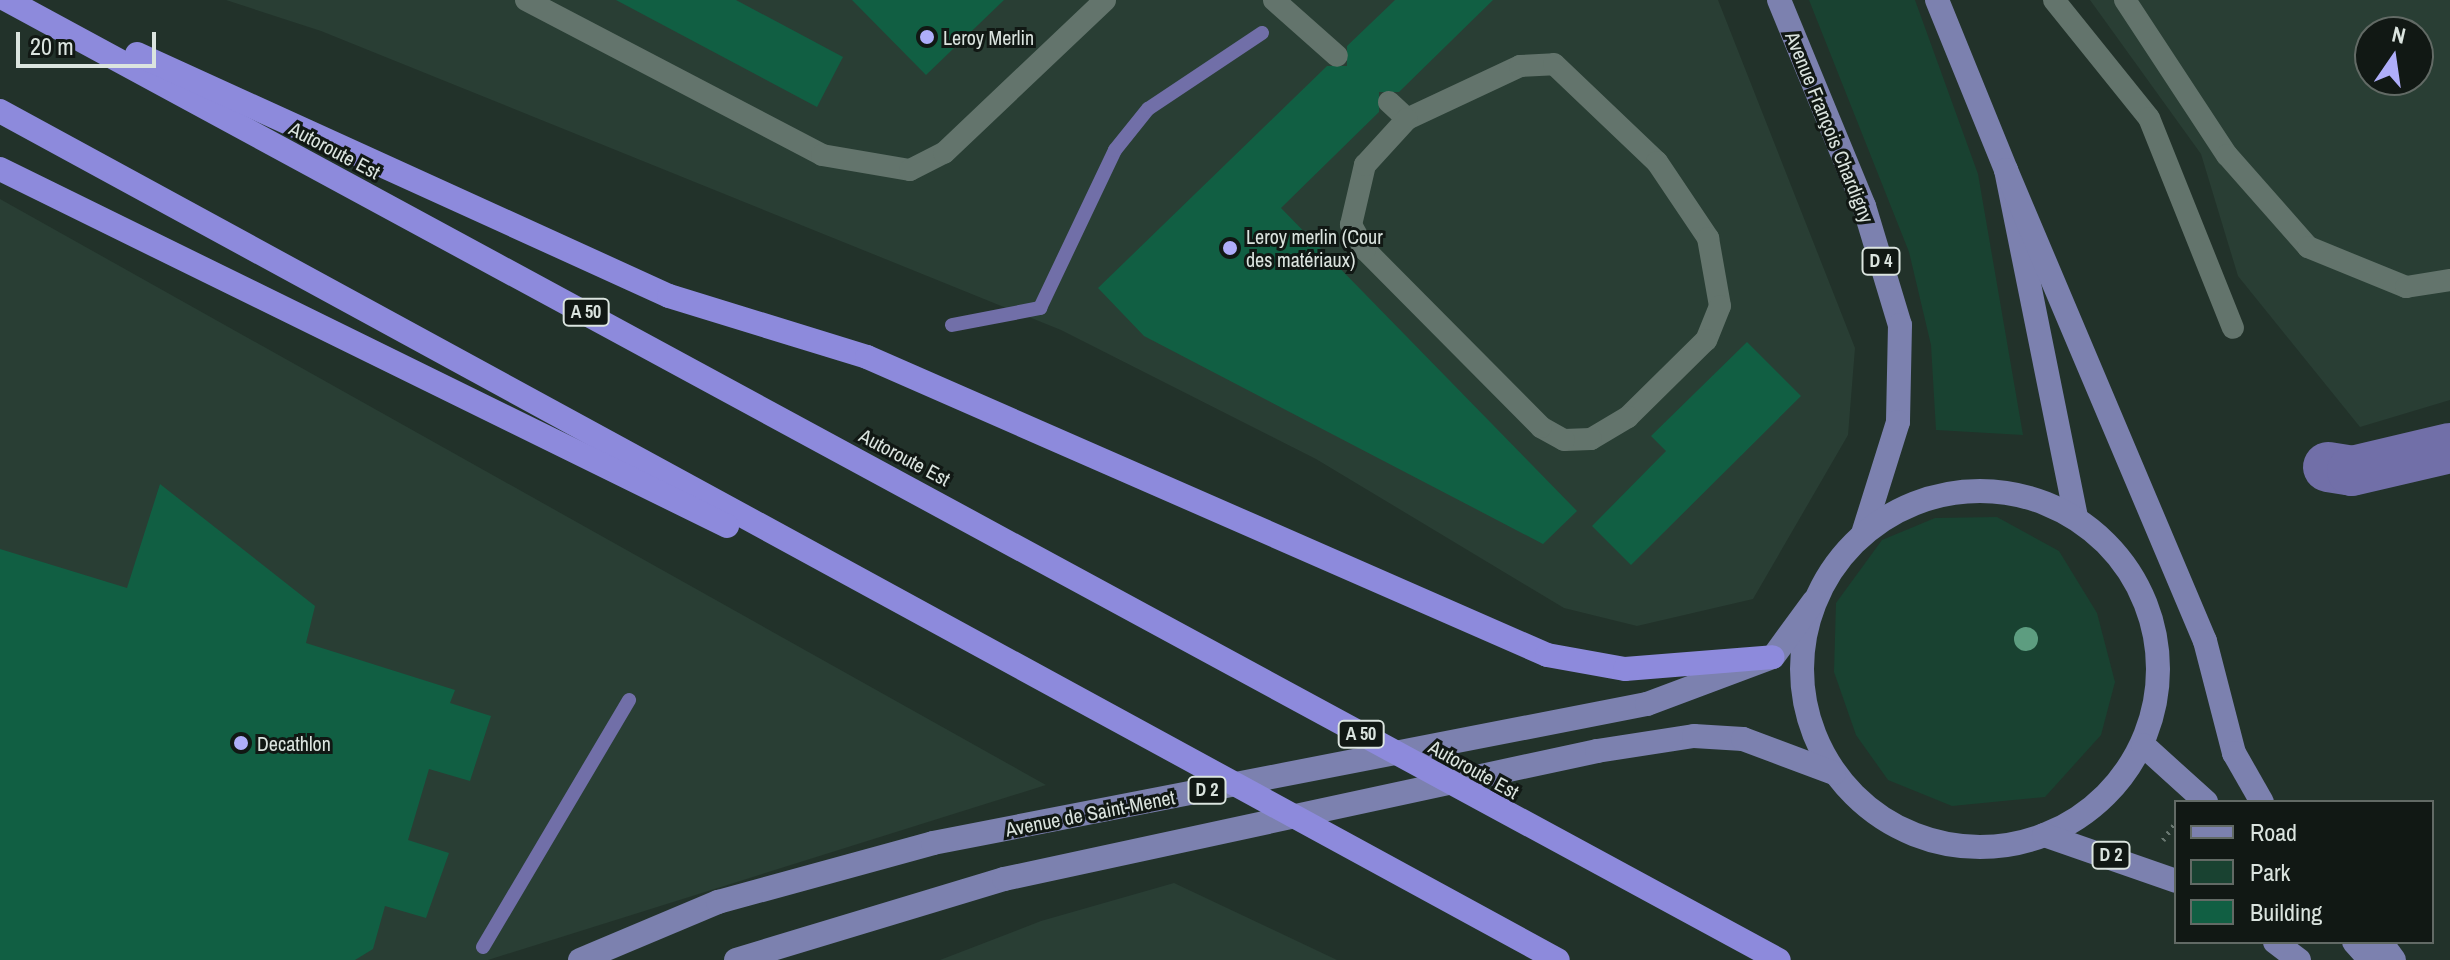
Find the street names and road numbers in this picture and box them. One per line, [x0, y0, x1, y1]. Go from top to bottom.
street label: Avenue François Chardigny [1781, 28, 1879, 226]
street label: Autoroute Est [285, 116, 385, 184]
road number: D 4 [1861, 247, 1901, 275]
road number: A 50 [562, 298, 610, 326]
street label: Autoroute Est [855, 423, 955, 491]
road number: A 50 [1337, 720, 1385, 748]
street label: Autoroute Est [1425, 734, 1523, 804]
road number: D 2 [1187, 776, 1227, 804]
street label: Avenue de Saint-Menet [1003, 785, 1177, 841]
road number: D 2 [2091, 841, 2131, 869]

